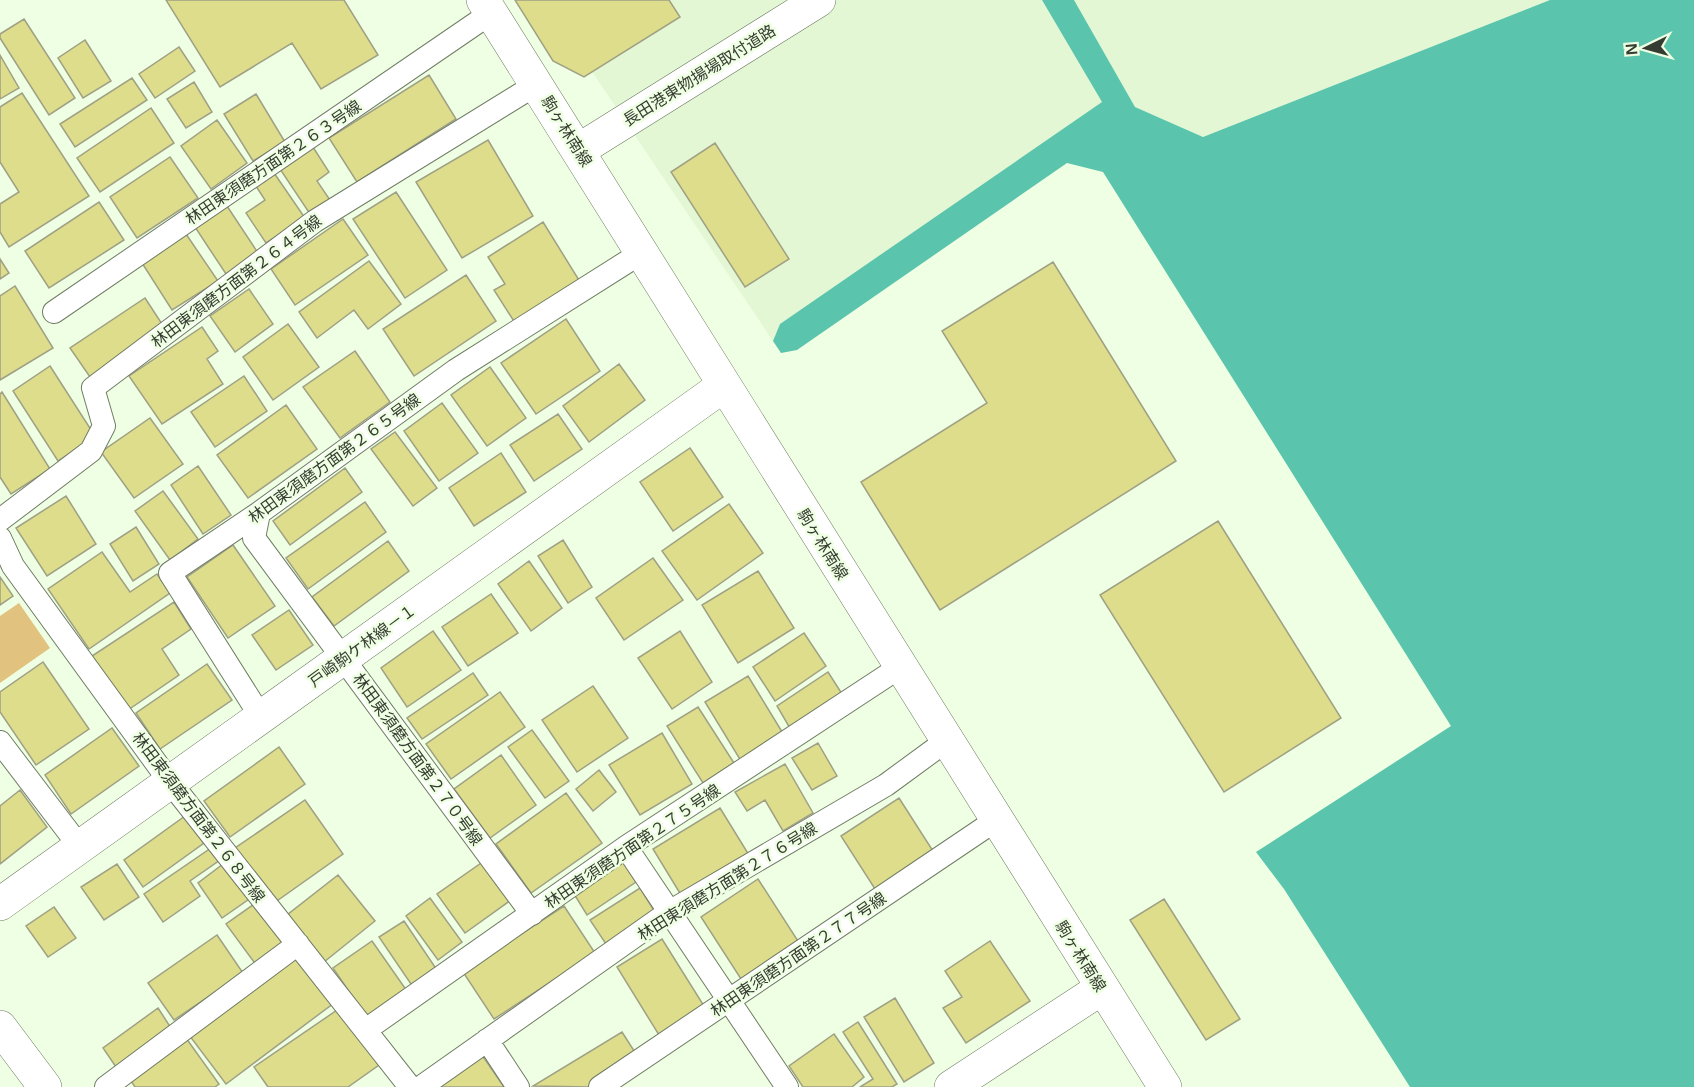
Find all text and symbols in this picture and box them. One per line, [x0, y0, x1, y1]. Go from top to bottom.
north arrow [1616, 18, 1676, 78]
street label: 長田港東物揚場取付道路 [620, 22, 778, 129]
text: N [1623, 43, 1641, 56]
street label: 駒ヶ林南線 [538, 93, 595, 170]
street label: 林田東須磨方面第２６３号線 [182, 97, 364, 228]
street label: 林田東須磨方面第２６４号線 [148, 212, 324, 351]
street label: 林田東須磨方面第２６５号線 [245, 390, 423, 526]
street label: 駒ヶ林南線 [794, 506, 851, 583]
street label: 戸崎駒ケ林線－１ [306, 601, 419, 690]
street label: 林田東須磨方面第２７０号線 [350, 670, 486, 848]
street label: 林田東須磨方面第２６８号線 [129, 729, 268, 905]
street label: 林田東須磨方面第２７５号線 [541, 781, 723, 912]
street label: 林田東須磨方面第２７６号線 [635, 819, 820, 944]
street label: 林田東須磨方面第２７７号線 [707, 889, 889, 1020]
street label: 駒ヶ林南線 [1052, 918, 1109, 995]

